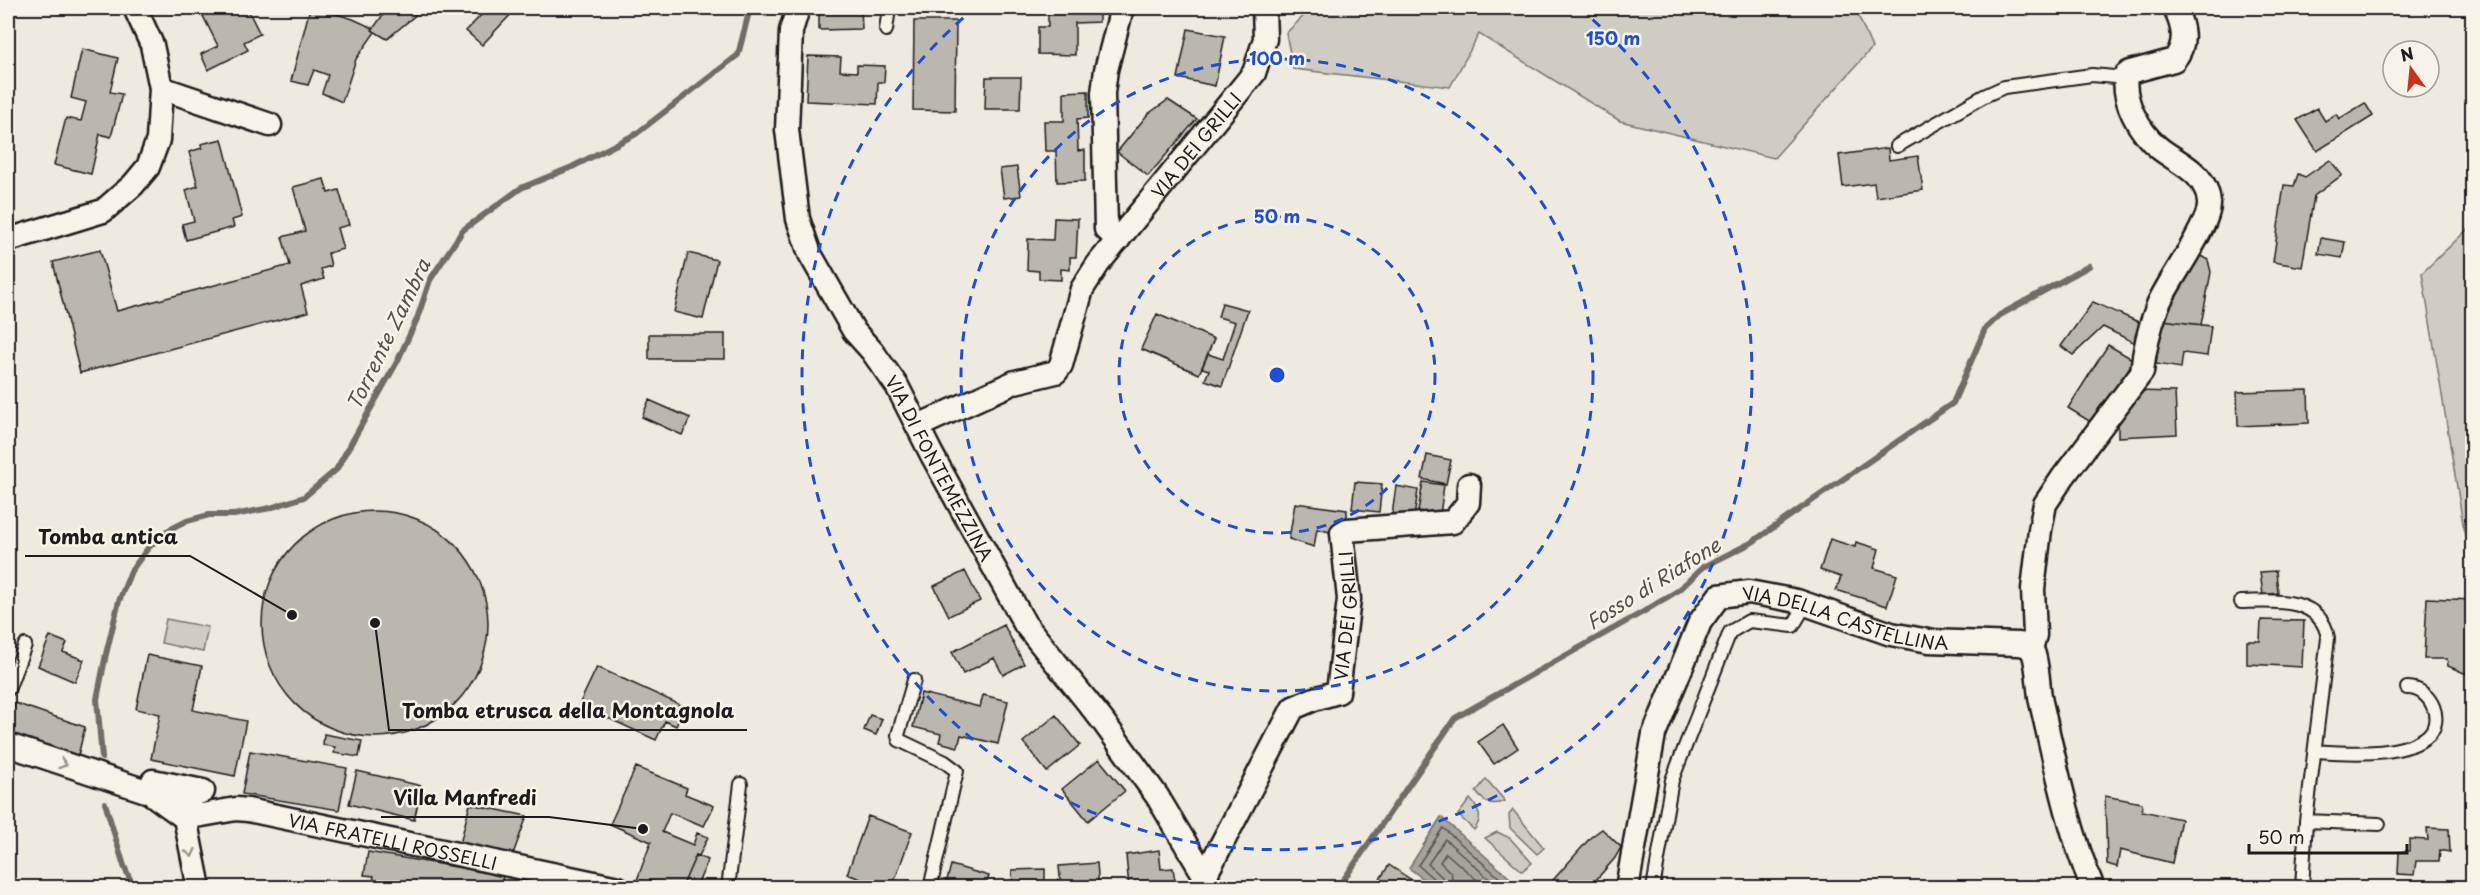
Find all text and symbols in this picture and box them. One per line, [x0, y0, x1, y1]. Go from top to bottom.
text: 150 m [1586, 24, 1640, 51]
north arrow [2381, 39, 2441, 99]
text: N [2398, 40, 2416, 67]
text: 100 m [1249, 44, 1305, 71]
street label: VIA DEI GRILLI [1144, 86, 1247, 204]
text: 50 m [1254, 202, 1300, 229]
water label: Torrente Zambra [338, 253, 438, 414]
centre of rings [1267, 365, 1287, 385]
street label: VIA DI FONTEMEZZINA [880, 369, 1001, 566]
callout: Tomba antica [25, 518, 190, 556]
text: Tomba antica [38, 521, 178, 551]
water label: Fosso di Riafone [1580, 529, 1727, 637]
street label: VIA DEI GRILLI [1326, 550, 1363, 682]
street label: VIA DELLA CASTELLINA [1741, 578, 1949, 655]
callout: Tomba etrusca della Montagnola [389, 692, 747, 730]
text: Tomba etrusca della Montagnola [402, 695, 735, 725]
one-way arrow [57, 756, 68, 769]
callout: Villa Manfredi [381, 779, 549, 817]
text: Villa Manfredi [393, 782, 537, 812]
street label: VIA FRATELLI ROSSELLI [286, 805, 500, 876]
scale bar [2249, 817, 2406, 855]
text: 50 m [2258, 823, 2305, 850]
one-way arrow [184, 848, 197, 858]

